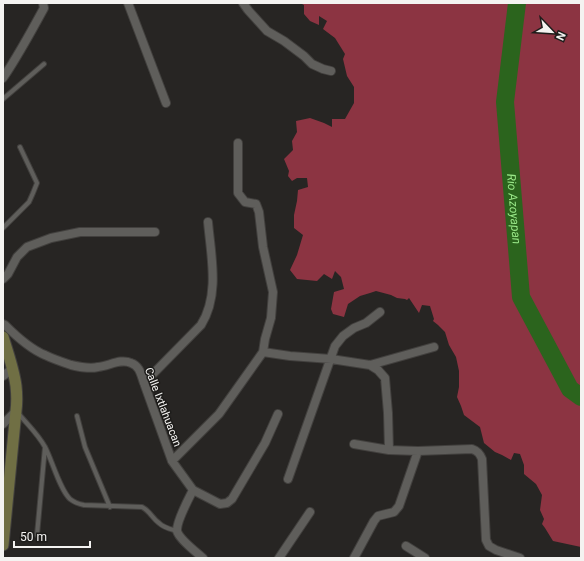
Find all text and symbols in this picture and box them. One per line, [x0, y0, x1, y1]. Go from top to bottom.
north arrow [532, 12, 572, 52]
text: N [553, 30, 568, 42]
water label: Rio Azoyapan [504, 173, 524, 245]
street label: Calle Ixtlahuacan [142, 366, 184, 448]
scale bar [14, 523, 90, 549]
text: 50 m [20, 530, 47, 544]

